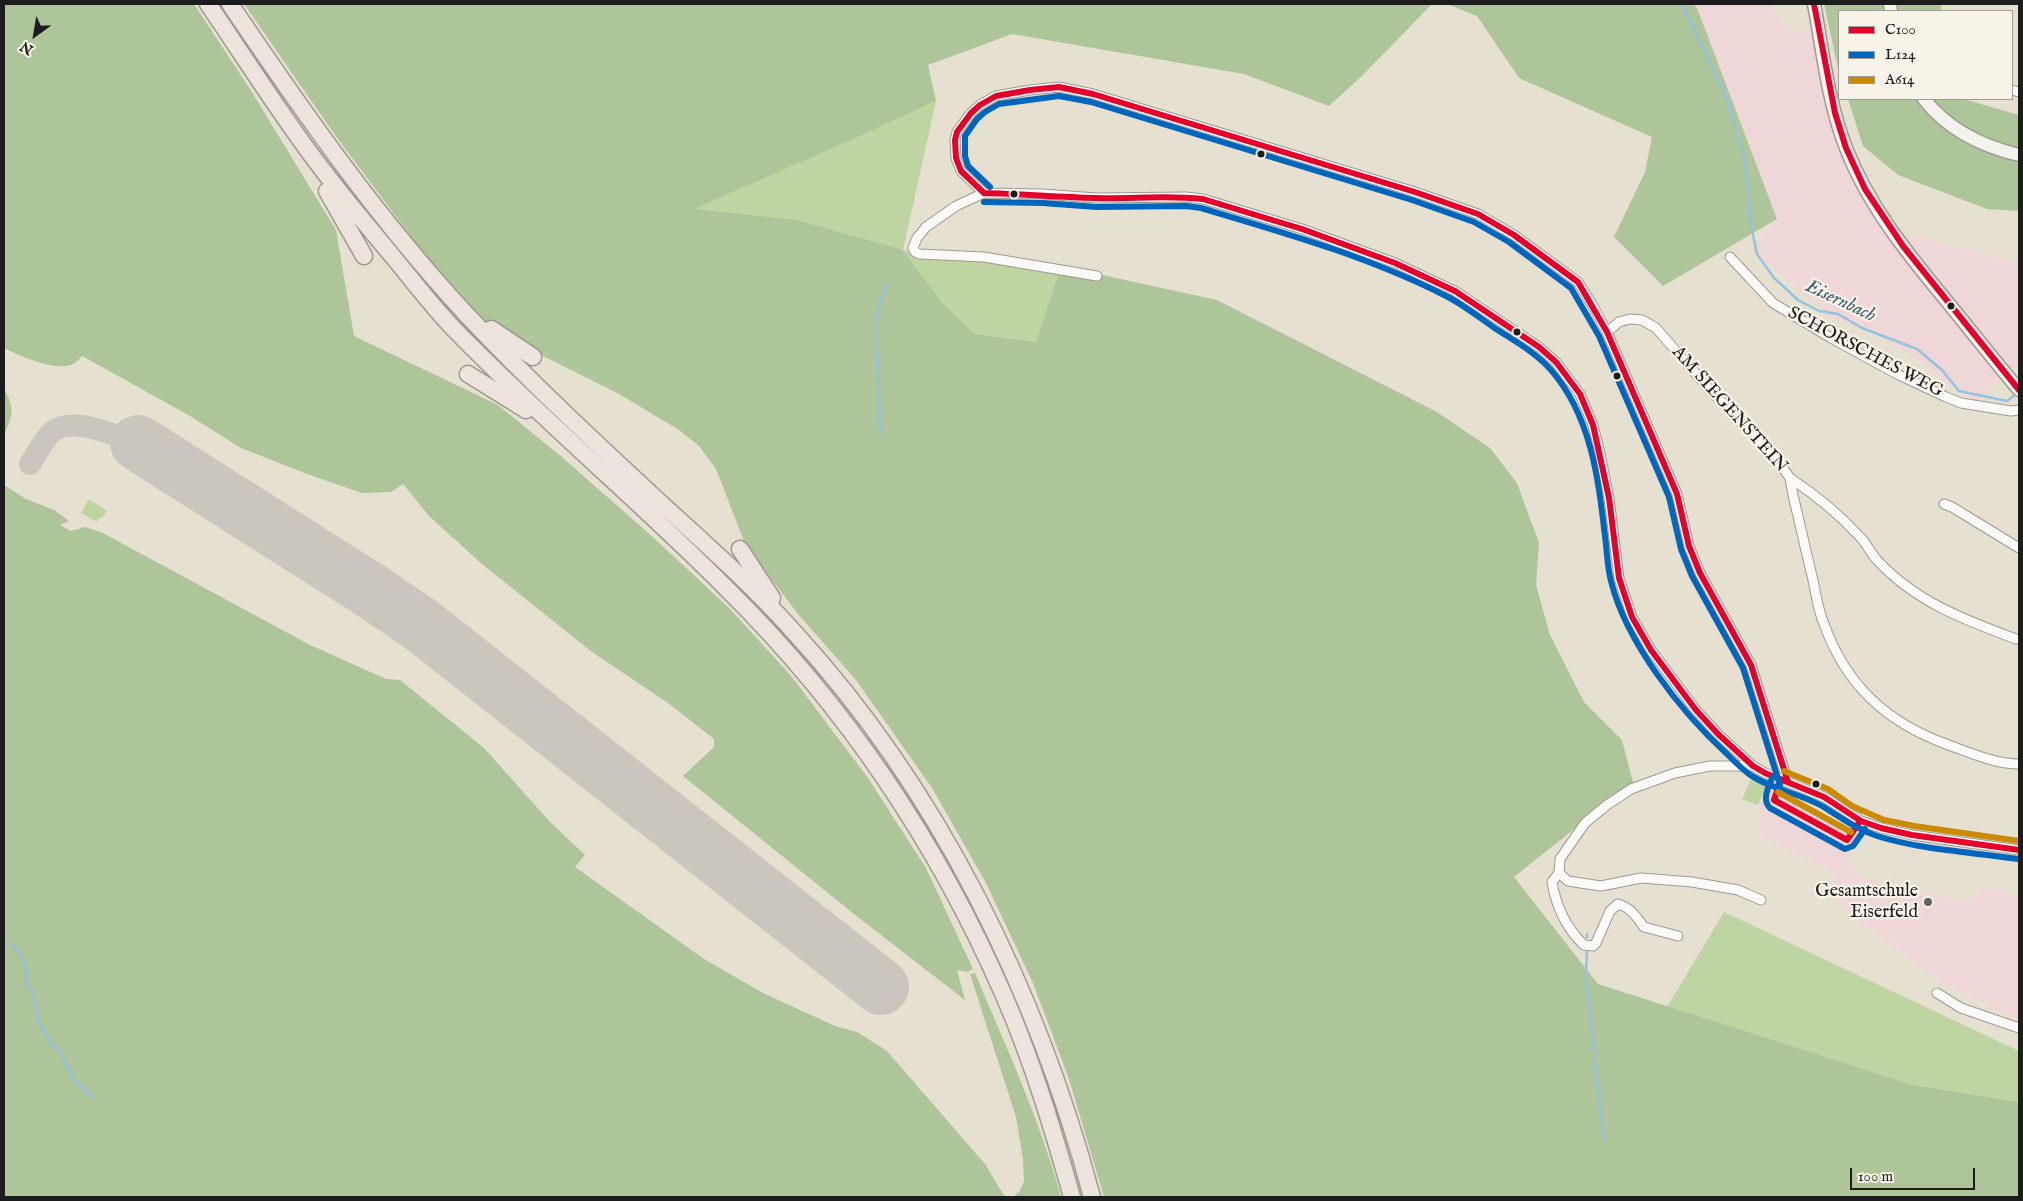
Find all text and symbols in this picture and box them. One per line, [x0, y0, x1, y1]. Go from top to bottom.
north arrow [10, 10, 60, 60]
legend [1838, 10, 2013, 100]
text: C100 [1885, 20, 1916, 39]
text: N [17, 37, 37, 59]
text: L124 [1885, 45, 1916, 64]
text: A614 [1885, 70, 1914, 89]
unlabelled marker [1256, 149, 1266, 159]
unlabelled marker [1009, 189, 1019, 199]
water label: Eisernbach [1801, 276, 1879, 328]
unlabelled marker [1946, 301, 1956, 311]
street label: SCHORSCHES WEG [1784, 303, 1946, 403]
unlabelled marker [1512, 327, 1522, 337]
street label: AM SIEGENSTEIN [1667, 342, 1791, 478]
unlabelled marker [1612, 371, 1622, 381]
unlabelled marker [1811, 779, 1821, 789]
place label: Gesamtschule Eiserfeld [1815, 881, 1918, 924]
marker: Gesamtschule Eiserfeld [1922, 896, 1934, 908]
scale bar [1853, 1158, 1978, 1190]
text: 100 m [1858, 1167, 1893, 1186]

